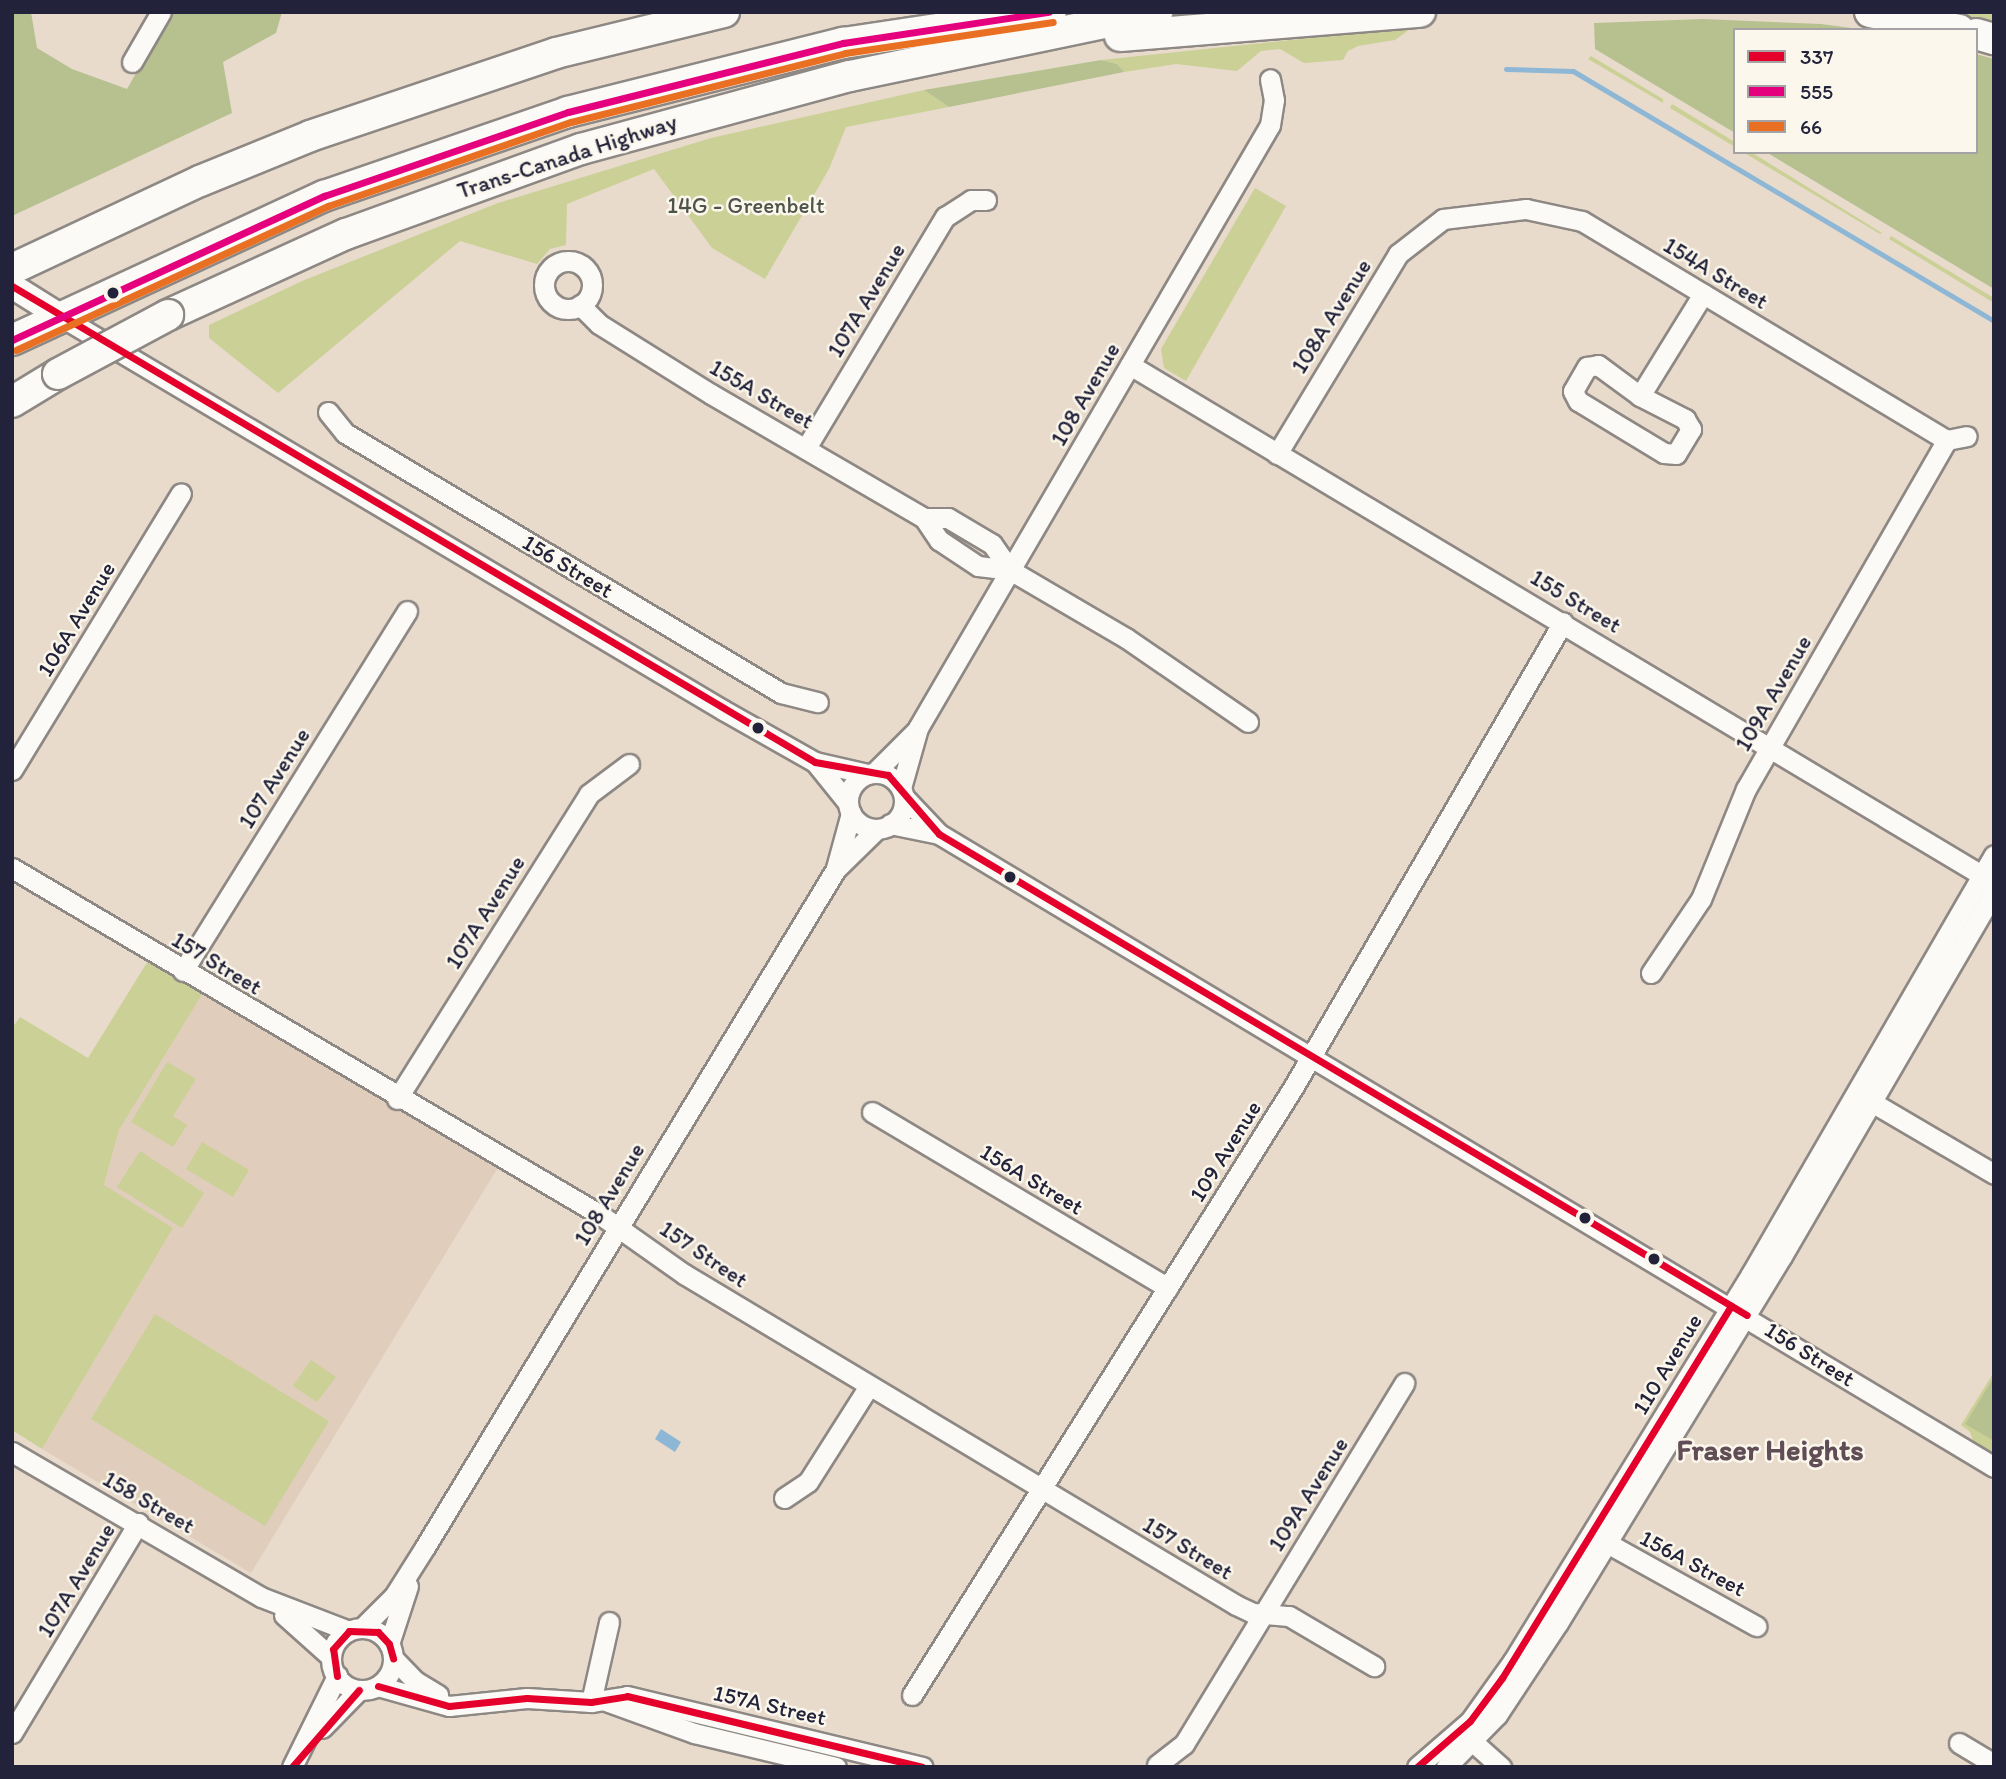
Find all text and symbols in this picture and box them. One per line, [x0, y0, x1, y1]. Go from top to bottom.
legend [1733, 28, 1978, 154]
text: 337 [1800, 44, 1833, 69]
text: 555 [1800, 79, 1833, 104]
street label: Trans-Canada Highway [454, 108, 680, 204]
text: 66 [1800, 114, 1822, 139]
park label: 14G - Greenbelt [667, 191, 825, 219]
street label: 154A Street [1659, 231, 1773, 315]
street label: 107A Avenue [821, 238, 911, 362]
street label: 108A Avenue [1285, 254, 1377, 378]
unlabelled marker [106, 286, 120, 300]
street label: 108 Avenue [1044, 338, 1126, 450]
street label: 155A Street [705, 353, 819, 435]
street label: 156 Street [518, 528, 618, 604]
street label: 106A Avenue [31, 557, 121, 681]
street label: 155 Street [1526, 563, 1626, 639]
street label: 109A Avenue [1729, 630, 1817, 756]
unlabelled marker [751, 721, 765, 735]
street label: 107 Avenue [232, 723, 316, 833]
street label: 107A Avenue [439, 850, 531, 974]
unlabelled marker [1003, 870, 1017, 884]
street label: 157 Street [167, 925, 267, 1001]
street label: 109 Avenue [1183, 1095, 1267, 1207]
street label: 156A Street [975, 1137, 1089, 1221]
street label: 108 Avenue [568, 1138, 650, 1250]
unlabelled marker [1578, 1211, 1592, 1225]
street label: 157 Street [655, 1215, 753, 1293]
unlabelled marker [1647, 1252, 1661, 1266]
street label: 110 Avenue [1626, 1309, 1708, 1419]
street label: 156 Street [1760, 1316, 1860, 1392]
street label: 109A Avenue [1262, 1432, 1354, 1556]
district label: Fraser Heights [1676, 1432, 1864, 1468]
street label: 158 Street [98, 1465, 200, 1539]
street label: 157 Street [1138, 1510, 1238, 1586]
street label: 107A Avenue [31, 1518, 121, 1642]
street label: 156A Street [1635, 1524, 1751, 1602]
street label: 157A Street [711, 1679, 829, 1731]

